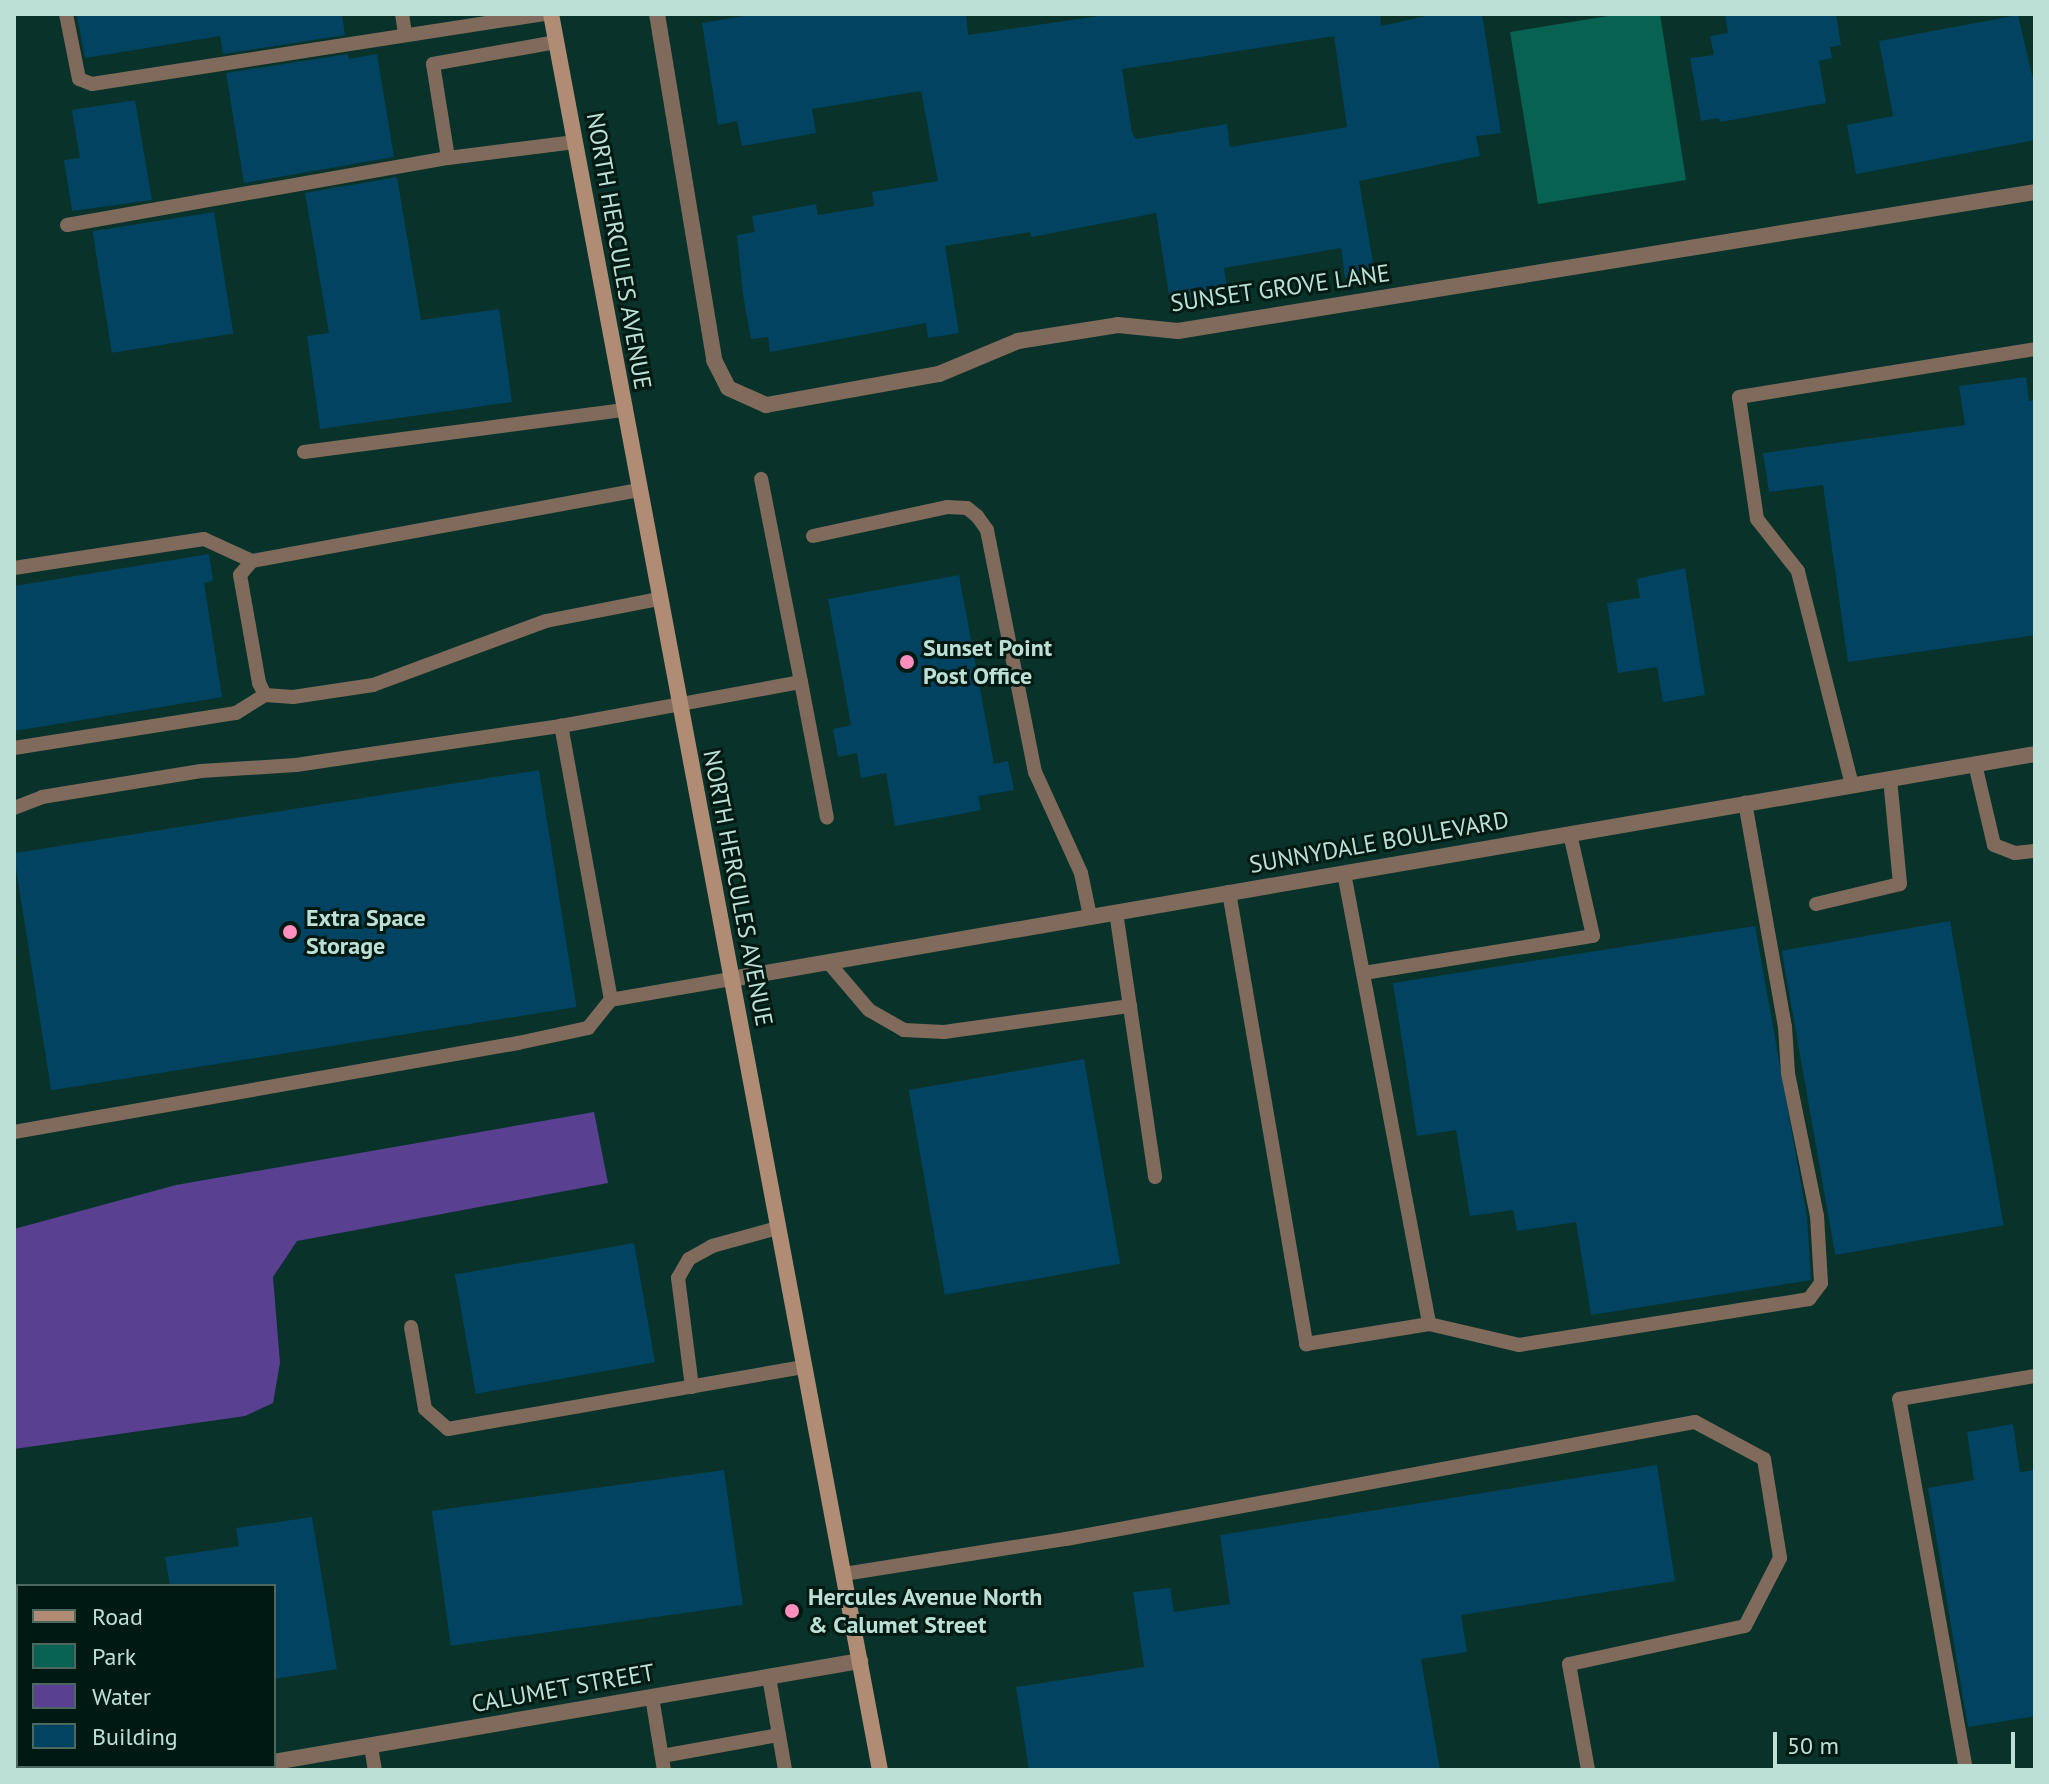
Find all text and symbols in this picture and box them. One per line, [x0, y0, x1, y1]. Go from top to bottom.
street label: NORTH HERCULES AVENUE [580, 110, 658, 392]
street label: SUNSET GROVE LANE [1168, 258, 1392, 318]
place label: Sunset Point Post Office [923, 634, 1052, 690]
marker: Sunset Point Post Office [898, 653, 916, 671]
street label: NORTH HERCULES AVENUE [697, 747, 779, 1029]
street label: SUNNYDALE BOULEVARD [1247, 805, 1511, 879]
place label: Extra Space Storage [306, 904, 426, 960]
marker: Extra Space Storage [281, 923, 299, 941]
place label: Hercules Avenue North & Calumet Street [808, 1583, 1043, 1639]
legend [16, 1584, 276, 1768]
text: Road [92, 1601, 143, 1632]
marker: Hercules Avenue North & Calumet Street [783, 1602, 801, 1620]
text: Park [92, 1641, 136, 1672]
street label: CALUMET STREET [469, 1658, 657, 1718]
text: Water [92, 1681, 151, 1712]
scale bar [1777, 1716, 2019, 1766]
text: Building [92, 1721, 178, 1752]
text: 50 m [1787, 1730, 1839, 1761]

